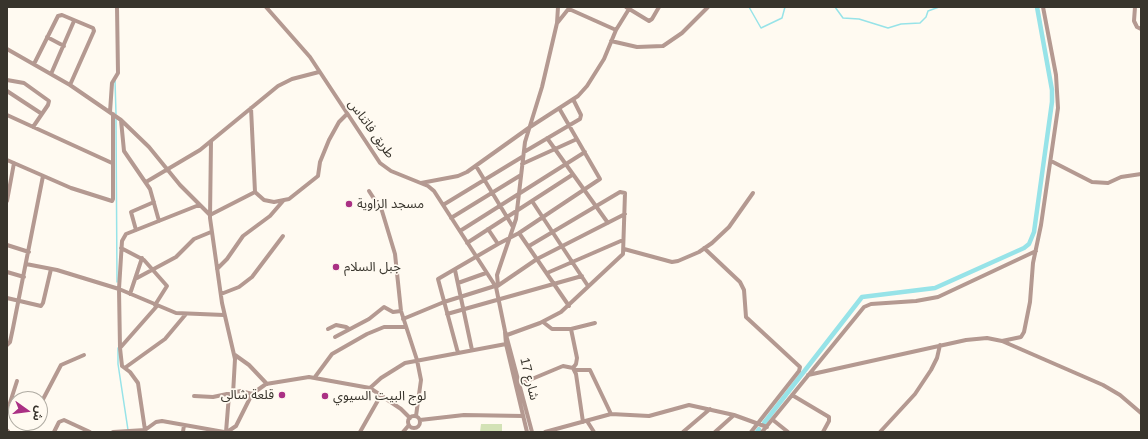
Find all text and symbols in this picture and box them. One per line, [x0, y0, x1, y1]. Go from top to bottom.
street label: طريق فاتناس [344, 97, 398, 161]
place label: مسجد الزاوية [357, 196, 424, 212]
marker: مسجد الزاوية [344, 199, 354, 209]
place label: جبل السلام [344, 259, 401, 275]
marker: جبل السلام [331, 262, 341, 272]
street label: شارع 17 [516, 356, 542, 402]
place label: قلعة شالى [221, 387, 274, 403]
place label: لوج البيت السيوي [333, 388, 426, 404]
marker: قلعة شالى [277, 390, 287, 400]
north arrow [8, 391, 48, 431]
marker: لوج البيت السيوي [320, 391, 330, 401]
text: ش [31, 405, 46, 422]

